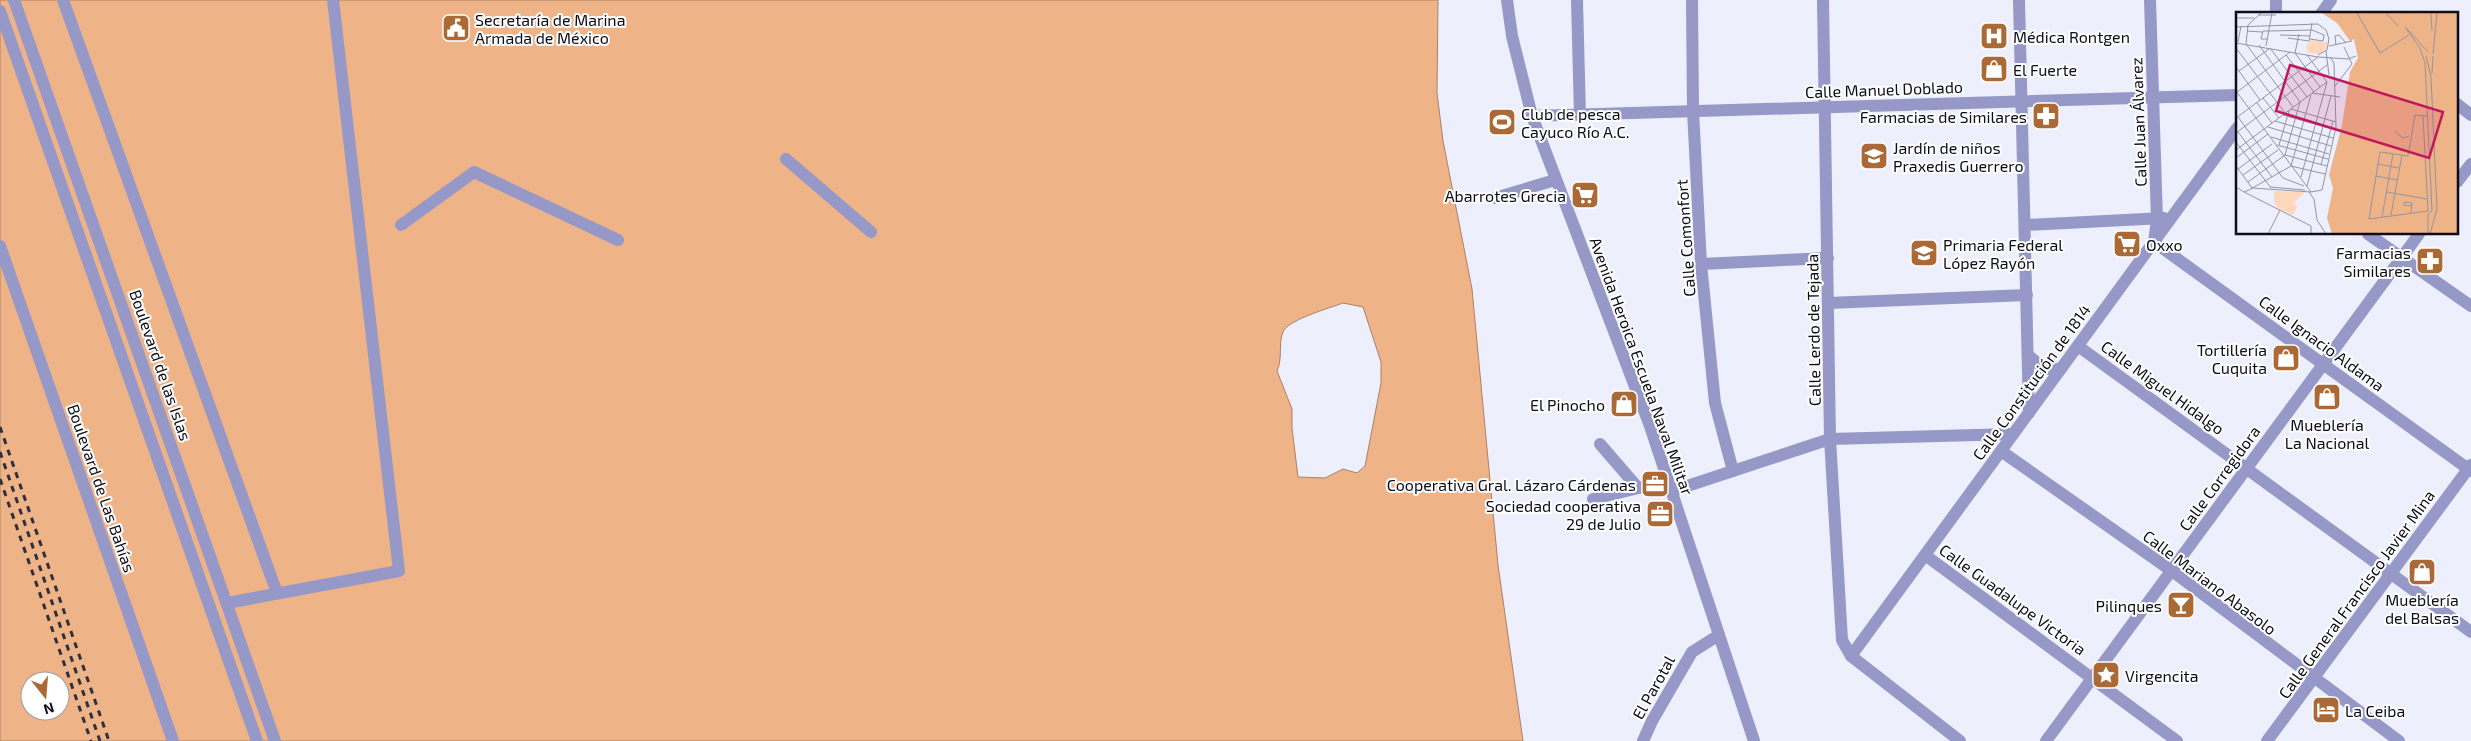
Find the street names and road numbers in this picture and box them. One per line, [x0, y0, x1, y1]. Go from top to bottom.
street label: Calle Juan Álvarez [2126, 57, 2150, 187]
street label: Calle Manuel Doblado [1805, 77, 1963, 101]
street label: Calle Comonfort [1671, 179, 1699, 297]
street label: Avenida Heroica Escuela Naval Militar [1586, 234, 1698, 498]
street label: Calle Lerdo de Tejada [1802, 254, 1825, 406]
street label: Boulevard de las Islas [126, 287, 196, 443]
street label: Calle Ignacio Aldama [2256, 291, 2388, 395]
street label: Calle Constitución de 1814 [1968, 300, 2094, 464]
street label: Calle Miguel Hidalgo [2098, 336, 2228, 438]
street label: Boulevard de Las Bahías [64, 401, 140, 575]
street label: Calle Corregidora [2174, 422, 2264, 534]
street label: Calle General Francisco Javier Mina [2274, 486, 2438, 702]
street label: Calle Mariano Abasolo [2140, 526, 2280, 638]
street label: Calle Guadalupe Victoria [1936, 540, 2090, 658]
street label: El Parotal [1628, 652, 1678, 722]

